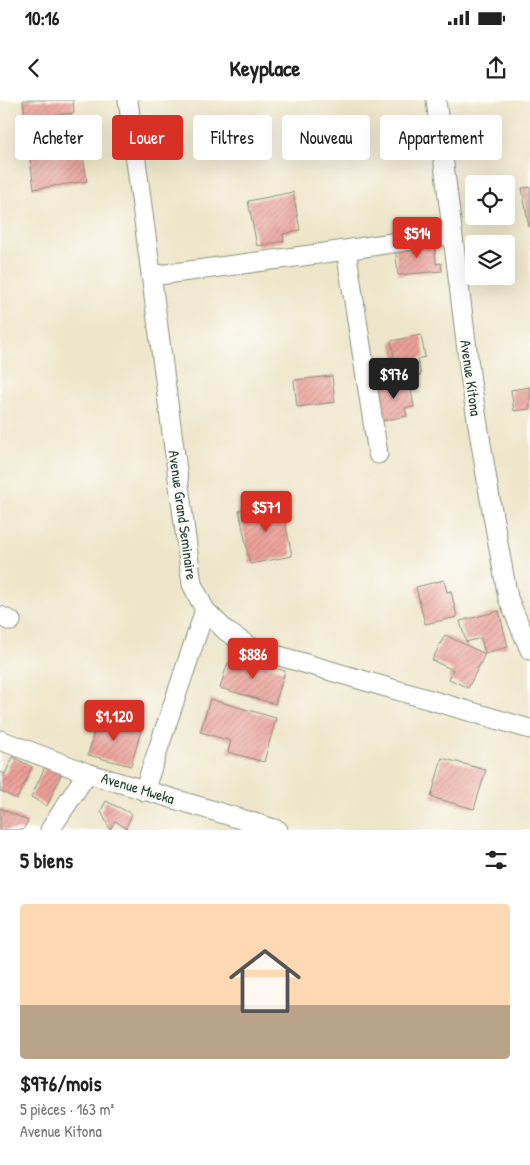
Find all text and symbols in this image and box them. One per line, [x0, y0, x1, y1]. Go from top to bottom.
text: 10:16 [25, 5, 59, 31]
text: Keyplace [230, 53, 300, 83]
icon: back [20, 54, 48, 82]
icon: share [482, 54, 510, 82]
chip: Acheter [15, 115, 102, 160]
chip: Louer [112, 115, 183, 160]
chip: Filtres [193, 115, 272, 160]
chip: Nouveau [282, 115, 370, 160]
chip: Appartement [380, 115, 502, 160]
map controls [465, 175, 515, 285]
button: locate [465, 175, 515, 225]
pin: $514 [387, 216, 447, 259]
text: $514 [404, 222, 430, 244]
button: layers [465, 235, 515, 285]
street label: Avenue Kitona [455, 339, 487, 417]
pin: $976 [364, 358, 424, 400]
text: $976 [380, 363, 408, 385]
street label: Avenue Grand Seminaire [164, 449, 202, 581]
pin: $571 [236, 490, 296, 533]
text: $571 [252, 496, 280, 518]
pin: $886 [223, 638, 283, 680]
text: $886 [239, 643, 267, 665]
pin: $1,120 [73, 700, 155, 742]
text: $1,120 [95, 705, 133, 727]
street label: Avenue Mweka [99, 767, 177, 809]
text: 5 biens [20, 846, 73, 875]
icon: filters [482, 846, 510, 874]
icon: home [220, 936, 310, 1026]
text: $976/mois [20, 1069, 102, 1098]
text: 5 pièces · 163 m² [20, 1098, 114, 1120]
text: Avenue Kitona [20, 1120, 102, 1142]

